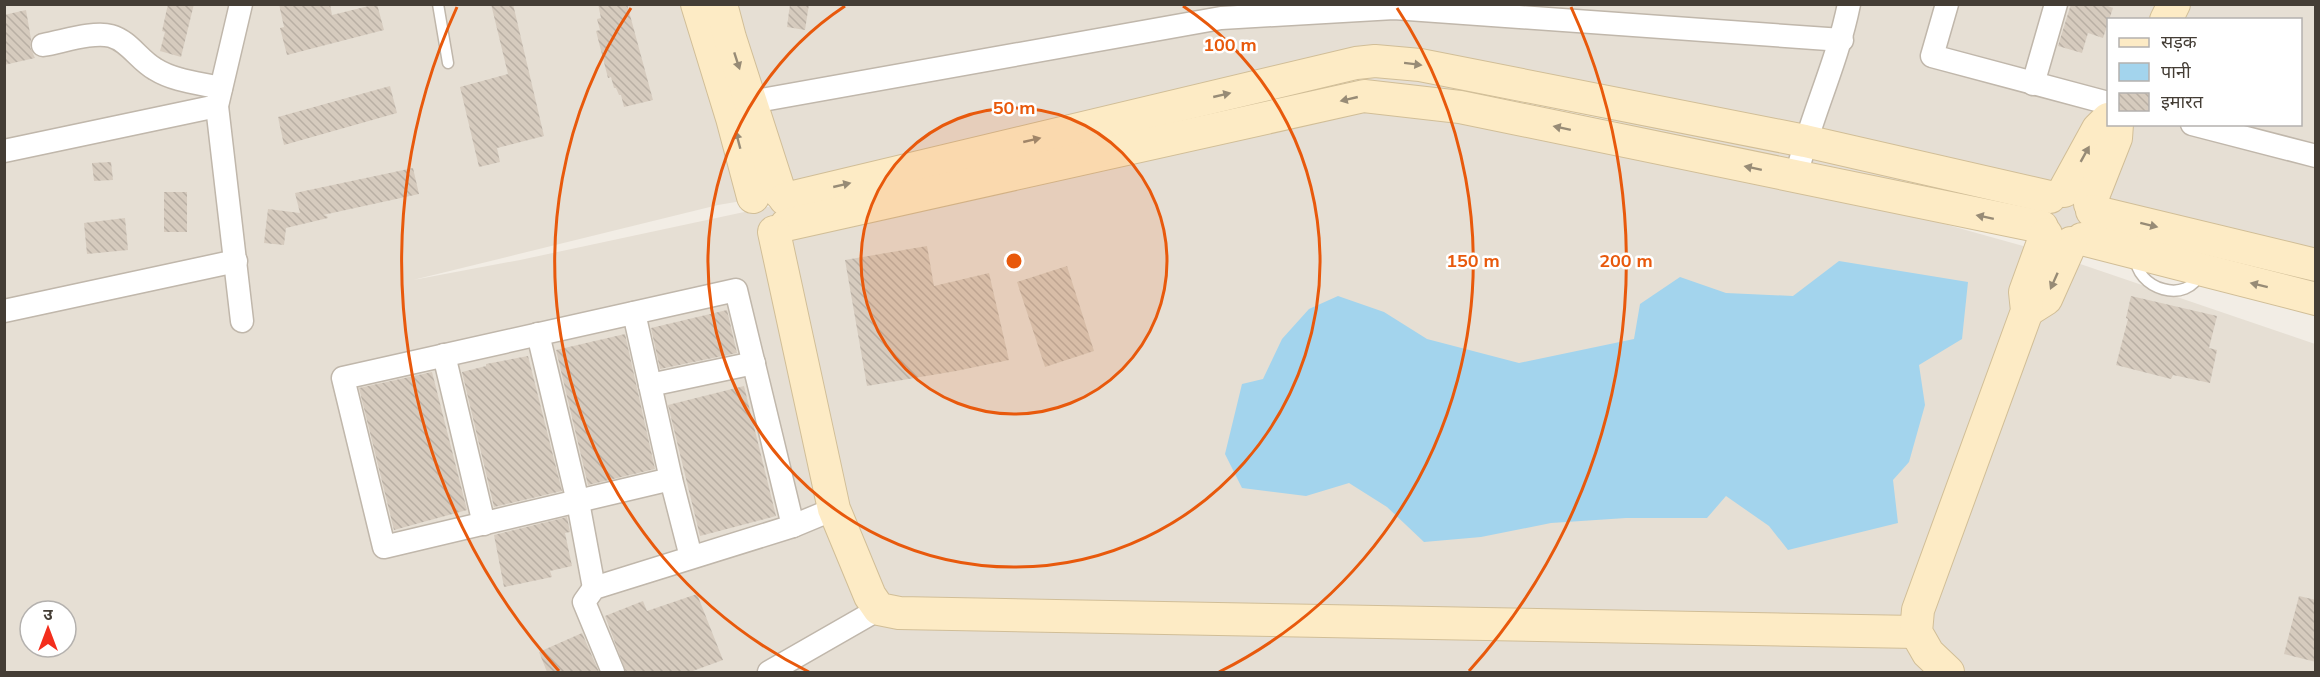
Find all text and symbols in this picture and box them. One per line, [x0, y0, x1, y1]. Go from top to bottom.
legend [2107, 18, 2302, 126]
text: सड़क [2161, 30, 2198, 53]
text: 100 m [1203, 33, 1257, 56]
one-way arrow [733, 52, 742, 70]
one-way arrow [1403, 60, 1422, 69]
text: पानी [2161, 60, 2191, 83]
one-way arrow [1212, 89, 1231, 99]
text: इमारत [2161, 90, 2204, 113]
one-way arrow [1339, 95, 1358, 104]
text: 50 m [993, 96, 1035, 119]
one-way arrow [1553, 123, 1571, 133]
one-way arrow [733, 131, 742, 149]
one-way arrow [1023, 134, 1041, 144]
one-way arrow [2080, 145, 2090, 162]
one-way arrow [1743, 163, 1762, 172]
one-way arrow [833, 180, 852, 189]
one-way arrow [1976, 211, 1994, 221]
one-way arrow [2140, 221, 2158, 231]
text: 150 m [1446, 249, 1500, 272]
text: 200 m [1599, 249, 1653, 272]
centre of rings [1004, 251, 1024, 271]
one-way arrow [2049, 273, 2059, 291]
one-way arrow [2250, 279, 2268, 289]
north arrow [18, 599, 78, 659]
text: उ [43, 604, 53, 624]

